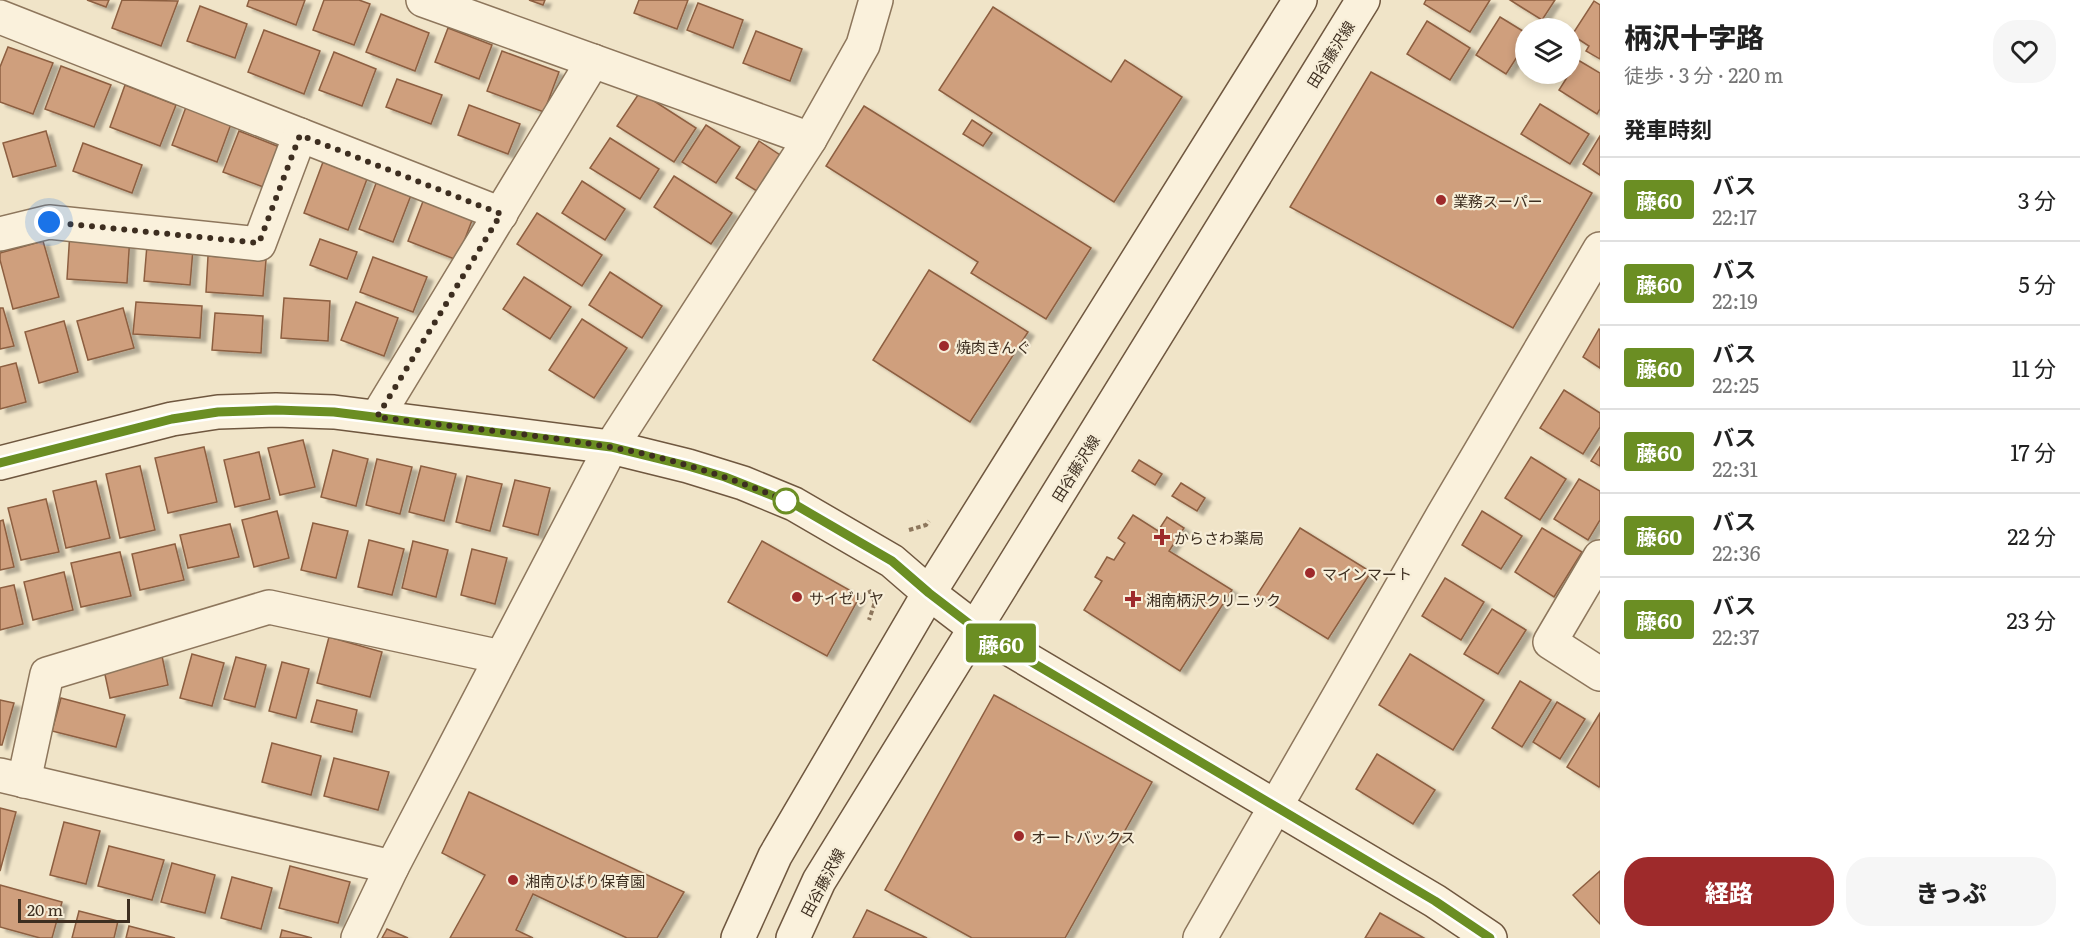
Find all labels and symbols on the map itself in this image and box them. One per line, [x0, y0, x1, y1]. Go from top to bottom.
street label: 田谷藤沢線 [1300, 16, 1360, 92]
place label: 業務スーパー [1453, 189, 1543, 212]
marker: 業務スーパー [1434, 193, 1448, 207]
your location [34, 207, 64, 237]
place label: 焼肉きんぐ [956, 335, 1031, 358]
marker: 焼肉きんぐ [937, 339, 951, 353]
street label: 田谷藤沢線 [1045, 430, 1105, 506]
unlabelled marker [773, 488, 799, 514]
place label: からさわ薬局 [1174, 526, 1264, 549]
marker: からさわ薬局 [1155, 530, 1169, 544]
place label: マインマート [1322, 562, 1412, 585]
marker: マインマート [1303, 566, 1317, 580]
place label: サイゼリヤ [809, 586, 884, 609]
place label: 湘南柄沢クリニック [1146, 588, 1281, 611]
marker: サイゼリヤ [790, 590, 804, 604]
marker: 湘南柄沢クリニック [1124, 590, 1142, 608]
line badge: 藤60 [966, 624, 1036, 662]
place label: オートバックス [1031, 825, 1136, 848]
marker: オートバックス [1012, 829, 1026, 843]
street label: 田谷藤沢線 [794, 843, 850, 921]
place label: 湘南ひばり保育園 [525, 869, 645, 892]
marker: 湘南ひばり保育園 [506, 873, 520, 887]
scale bar [18, 896, 130, 924]

